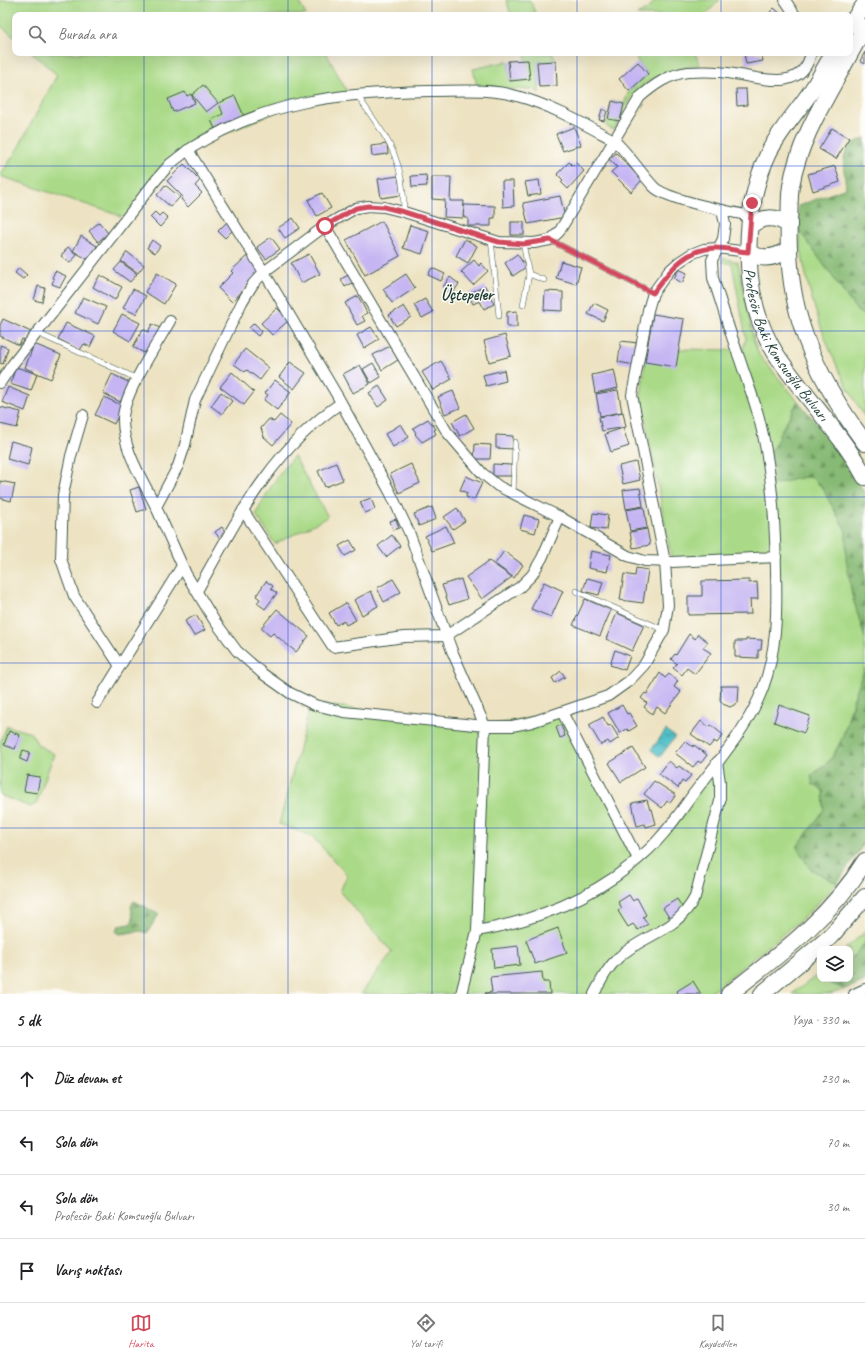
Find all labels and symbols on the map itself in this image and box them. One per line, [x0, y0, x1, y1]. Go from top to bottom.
route end [743, 194, 761, 212]
route start [316, 217, 334, 235]
street label: Profesör Baki Komsuoğlu Bulvarı [739, 267, 834, 426]
district label: Üçtepeler [441, 284, 495, 305]

